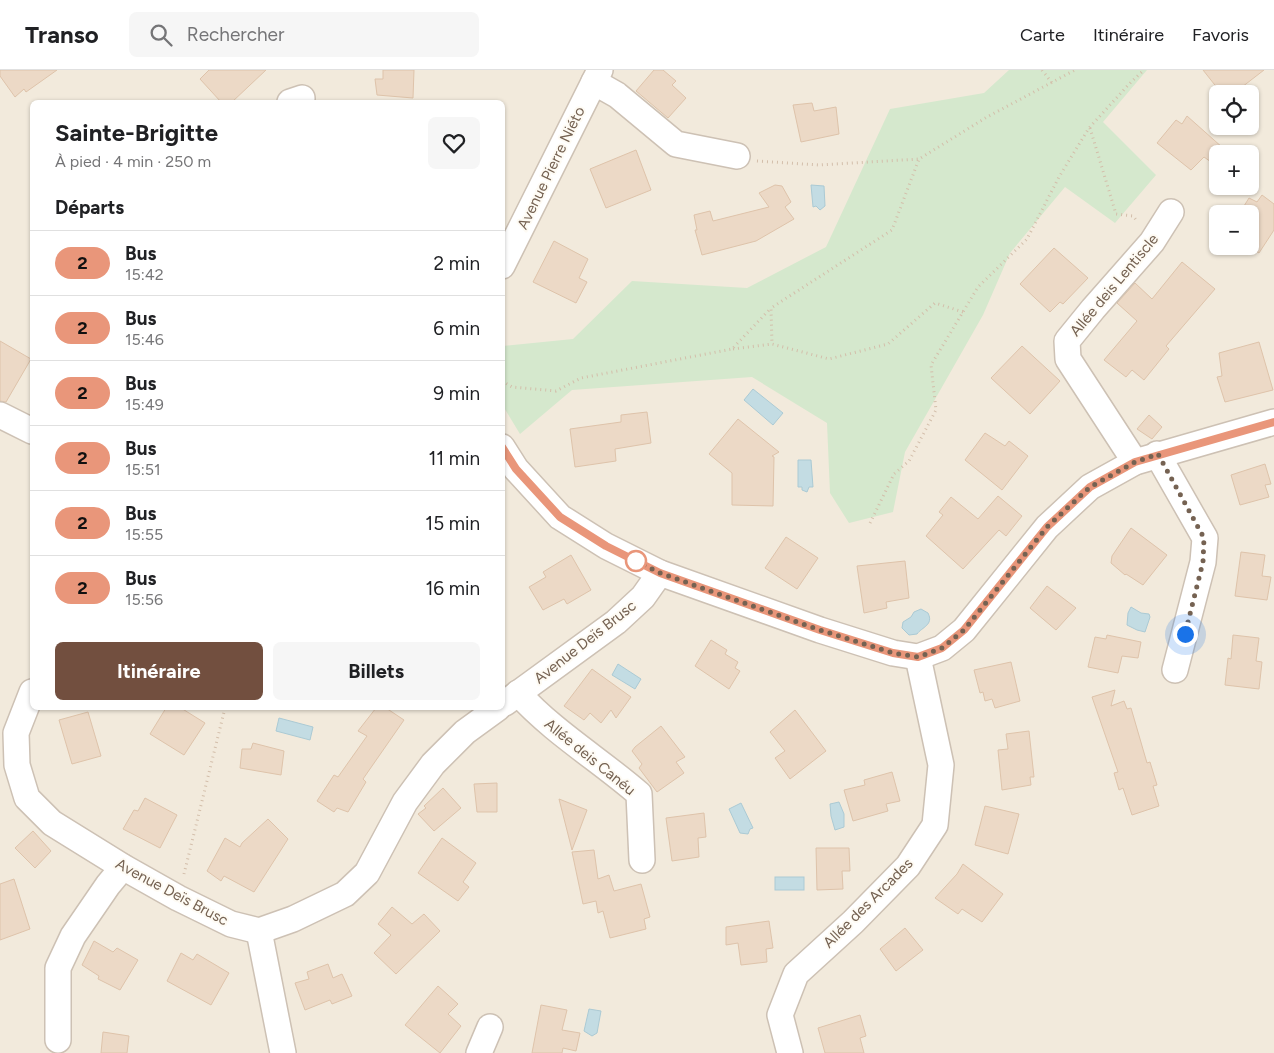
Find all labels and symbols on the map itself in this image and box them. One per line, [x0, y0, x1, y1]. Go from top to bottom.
street label: Avenue Pierre Niéto [513, 103, 589, 232]
street label: Allée deis Lentiscle [1066, 230, 1162, 340]
unlabelled marker [625, 550, 647, 572]
street label: Avenue Deïs Brusc [530, 596, 640, 688]
your location [1173, 622, 1198, 647]
street label: Allée deis Canéu [541, 715, 639, 799]
street label: Allée des Arcades [819, 854, 917, 952]
street label: Avenue Deïs Brusc [113, 855, 231, 929]

